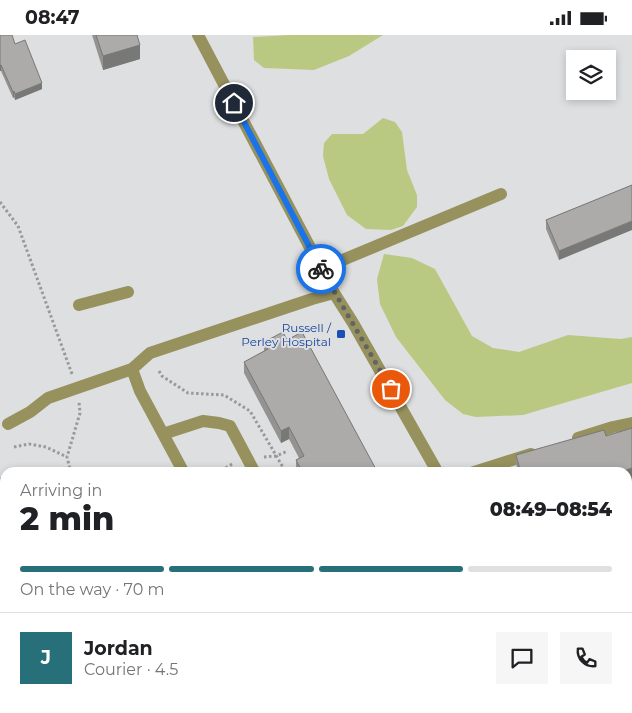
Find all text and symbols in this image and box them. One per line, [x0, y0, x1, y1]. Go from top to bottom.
text: 08:47 [25, 6, 80, 29]
map controls [566, 50, 616, 100]
button: layers [566, 50, 616, 100]
pin [213, 82, 255, 124]
icon: home [220, 89, 248, 117]
courier [296, 244, 346, 294]
icon: bike [307, 255, 335, 283]
place label: Russell / Perley Hospital [241, 320, 332, 349]
marker: Russell / Perley Hospital [335, 328, 347, 340]
pin [370, 368, 412, 410]
icon: bag [377, 375, 405, 403]
text: Arriving in [20, 481, 102, 500]
text: 08:49–08:54 [490, 498, 612, 521]
text: 2 min [20, 499, 114, 538]
text: On the way · 70 m [20, 580, 164, 599]
button: chat [496, 632, 548, 684]
button: phone [560, 632, 612, 684]
text: Jordan [84, 637, 153, 660]
text: J [41, 646, 51, 669]
text: Courier · 4.5 [84, 660, 178, 679]

